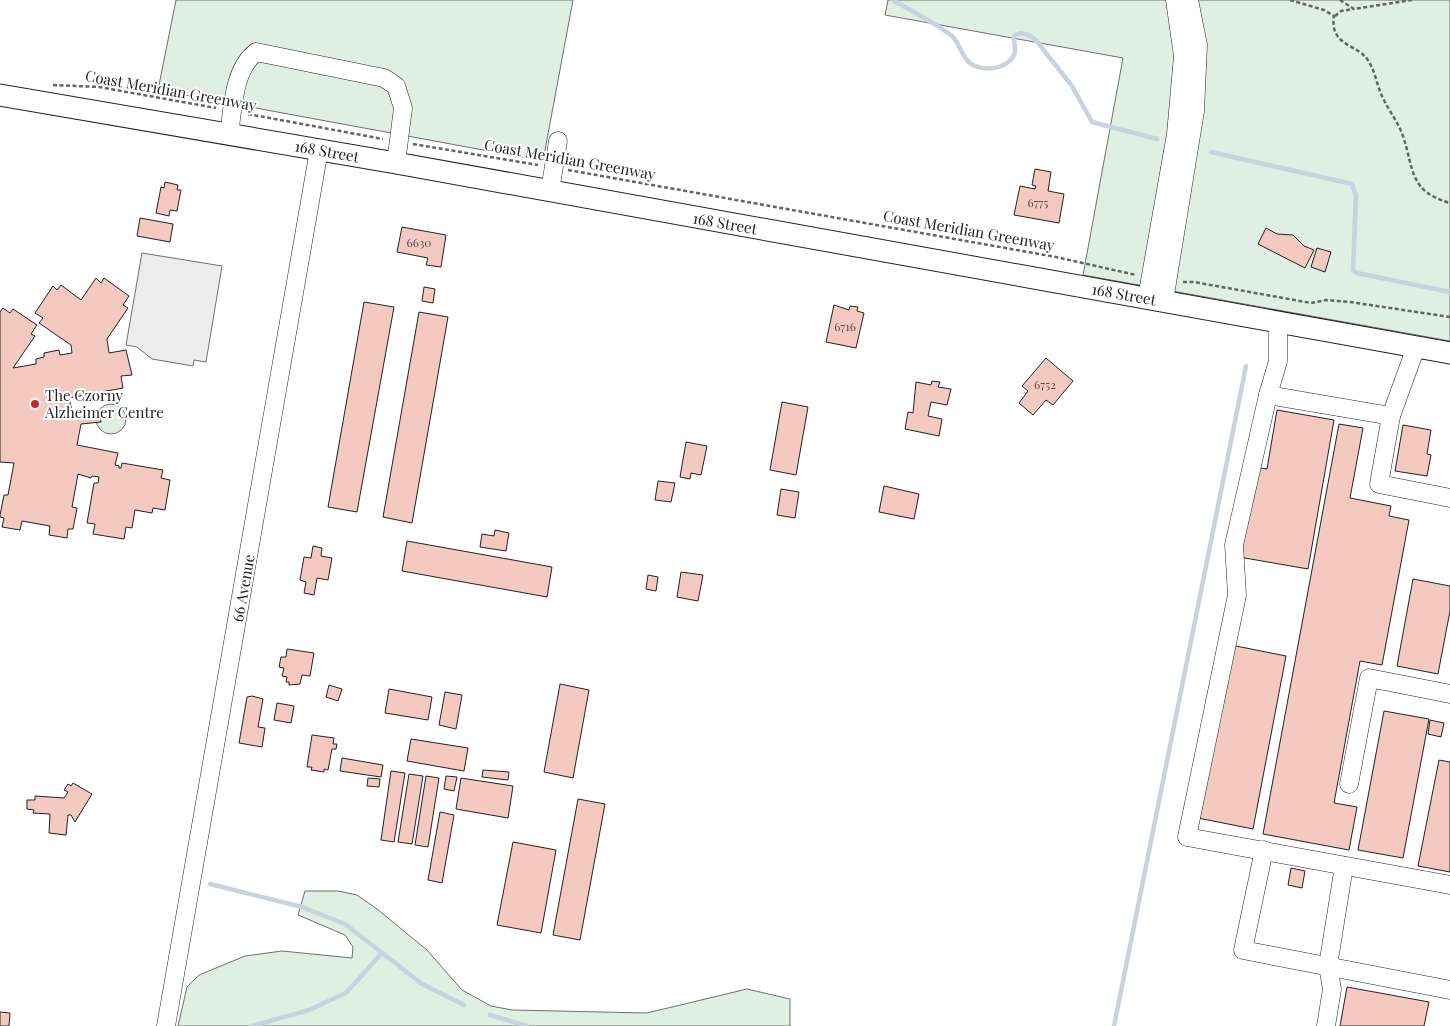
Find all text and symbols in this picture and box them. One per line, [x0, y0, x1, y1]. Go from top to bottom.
street label: Coast Meridian Greenway [84, 65, 259, 115]
street label: Coast Meridian Greenway [483, 134, 658, 184]
street label: 168 Street [293, 135, 361, 167]
house number: 6775 [1028, 194, 1048, 210]
street label: Coast Meridian Greenway [882, 205, 1057, 255]
street label: 168 Street [691, 207, 759, 239]
house number: 6630 [406, 234, 432, 250]
street label: 168 Street [1090, 278, 1158, 310]
house number: 6716 [834, 318, 856, 334]
house number: 6752 [1034, 376, 1056, 392]
place label: The Czorny Alzheimer Centre [44, 385, 164, 422]
marker: The Czorny Alzheimer Centre [29, 398, 41, 410]
street label: 66 Avenue [227, 553, 259, 623]

